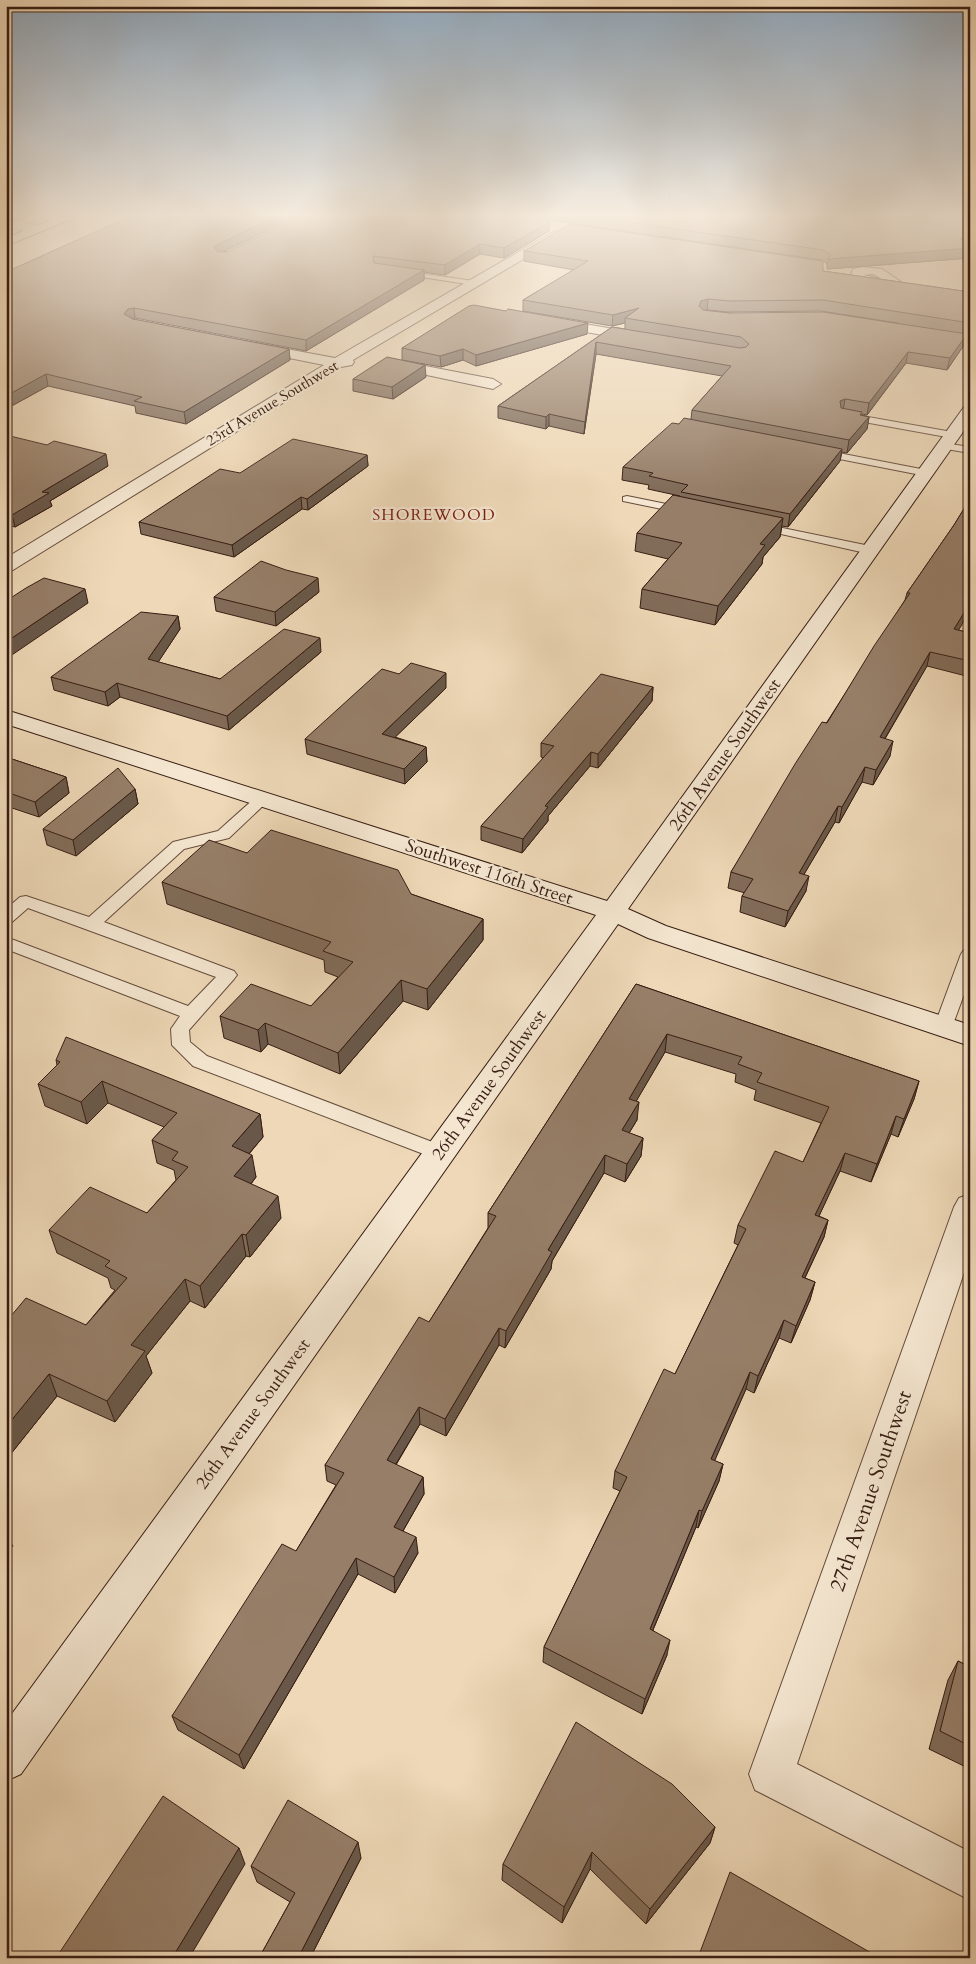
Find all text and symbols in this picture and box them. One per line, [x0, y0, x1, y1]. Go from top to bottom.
street label: 23rd Avenue Southwest [202, 355, 342, 450]
district label: SHOREWOOD [372, 504, 496, 526]
street label: 26th Avenue Southwest [663, 674, 787, 836]
street label: Southwest 116th Street [402, 833, 576, 911]
street label: 26th Avenue Southwest [426, 1004, 552, 1165]
street label: 26th Avenue Southwest [190, 1333, 316, 1494]
street label: 27th Avenue Southwest [823, 1386, 919, 1595]

